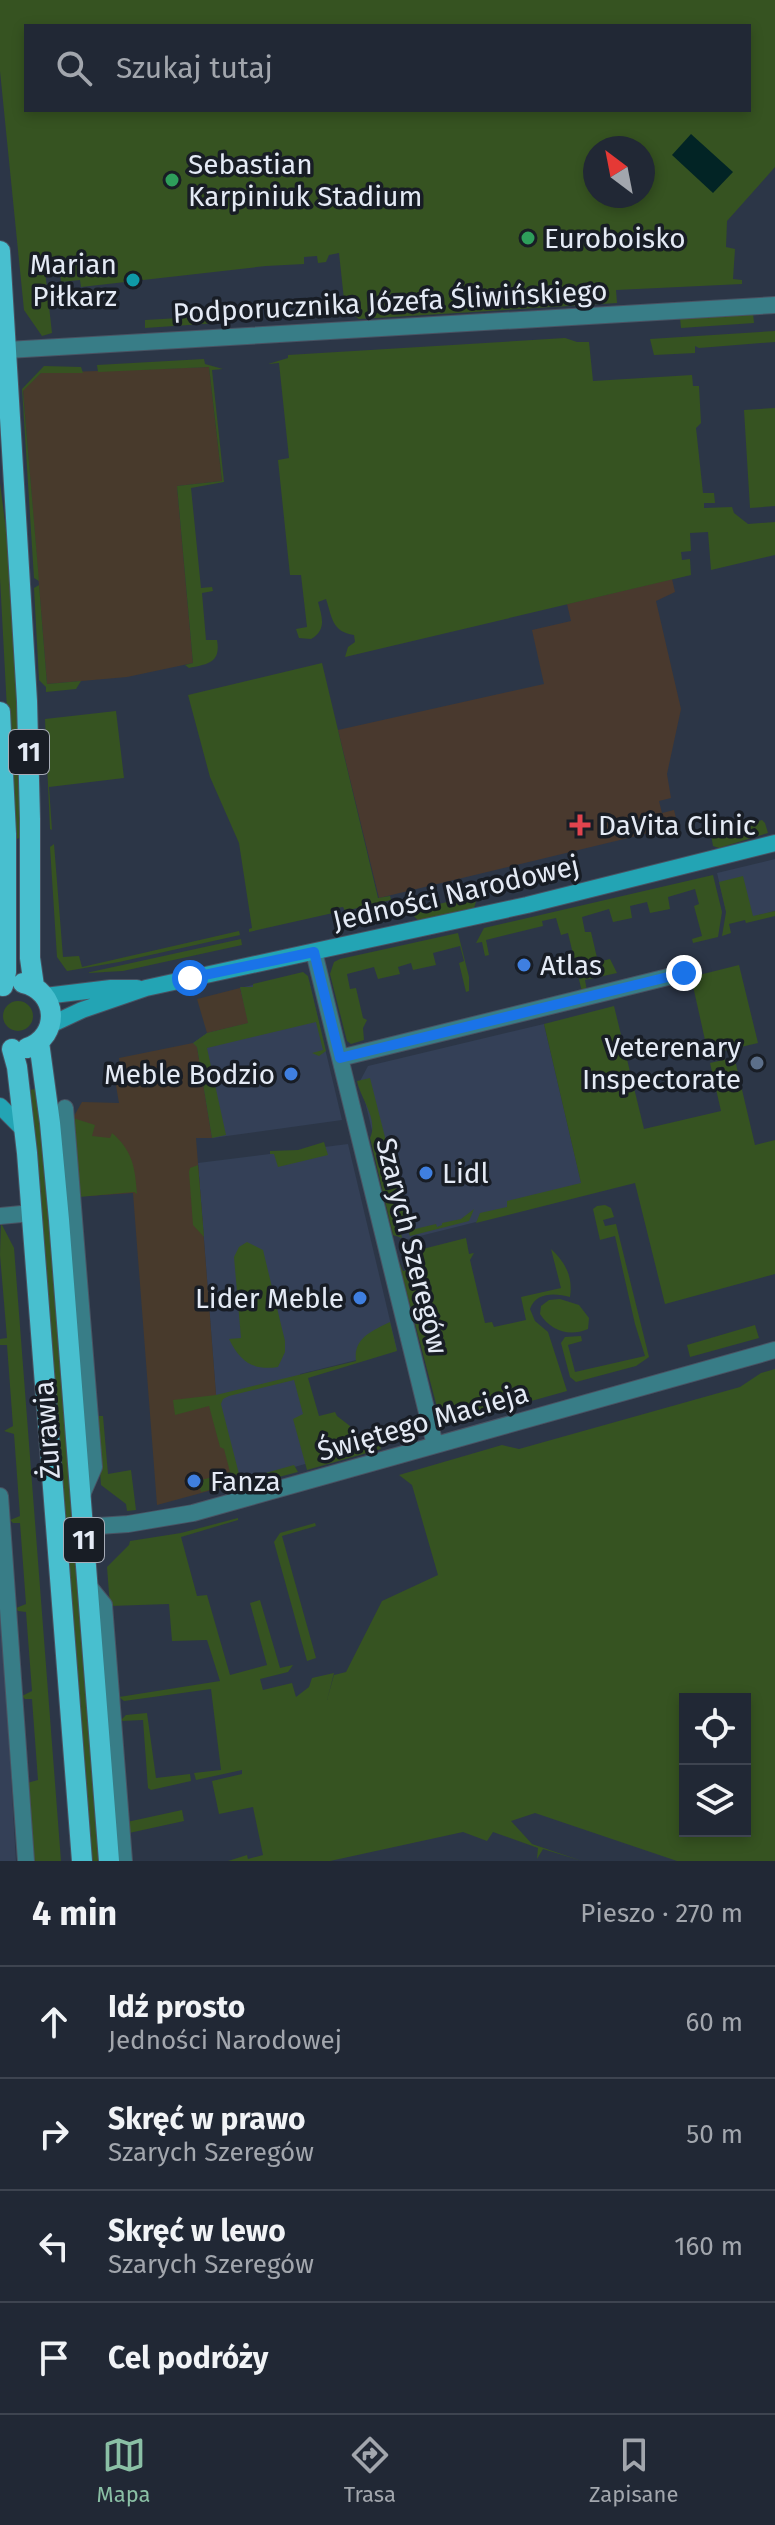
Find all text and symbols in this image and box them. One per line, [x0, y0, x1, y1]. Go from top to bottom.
search box [24, 24, 751, 112]
icon: search [52, 46, 96, 90]
text: Szukaj tutaj [116, 50, 273, 86]
north arrow [583, 136, 655, 208]
place label: Sebastian Karpiniuk Stadium [188, 148, 423, 213]
marker: Sebastian Karpiniuk Stadium [163, 171, 181, 189]
place label: Euroboisko [544, 222, 686, 255]
marker: Euroboisko [519, 229, 537, 247]
place label: Marian Piłkarz [30, 248, 117, 313]
marker: Marian Piłkarz [124, 271, 142, 289]
street label: Podporucznika Józefa Śliwińskiego [172, 274, 608, 330]
road number: 11 [9, 730, 49, 774]
place label: DaVita Clinic [598, 809, 756, 842]
marker: DaVita Clinic [569, 814, 591, 836]
street label: Jedności Narodowej [330, 849, 582, 937]
place label: Atlas [540, 949, 602, 982]
route end [666, 955, 702, 991]
marker: Atlas [515, 956, 533, 974]
route start [172, 960, 208, 996]
place label: Veterenary Inspectorate [582, 1031, 741, 1096]
marker: Veterenary Inspectorate [748, 1054, 766, 1072]
place label: Meble Bodzio [104, 1058, 275, 1091]
marker: Meble Bodzio [282, 1065, 300, 1083]
street label: Szarych Szeregów [369, 1134, 455, 1358]
place label: Lidl [442, 1157, 489, 1190]
marker: Lidl [417, 1164, 435, 1182]
place label: Lider Meble [195, 1282, 344, 1315]
marker: Lider Meble [351, 1289, 369, 1307]
street label: Świętego Macieja [314, 1376, 532, 1468]
street label: Żurawia [27, 1380, 67, 1480]
place label: Fanza [210, 1465, 281, 1498]
marker: Fanza [185, 1472, 203, 1490]
road number: 11 [64, 1518, 104, 1562]
map controls [679, 1693, 751, 1837]
button: locate [679, 1693, 751, 1765]
button: layers [679, 1765, 751, 1837]
text: 4 min [32, 1893, 117, 1934]
text: Pieszo · 270 m [580, 1898, 743, 1929]
text: Idź prosto [108, 1989, 245, 2025]
icon: ahead [32, 2000, 76, 2044]
text: 60 m [685, 2007, 743, 2038]
text: Jedności Narodowej [108, 2025, 342, 2056]
text: Skręć w prawo [108, 2101, 306, 2137]
icon: right [32, 2112, 76, 2156]
text: 50 m [686, 2119, 743, 2150]
text: Szarych Szeregów [108, 2137, 314, 2168]
text: Skręć w lewo [108, 2213, 286, 2249]
icon: left [32, 2224, 76, 2268]
text: 160 m [674, 2231, 743, 2262]
text: Szarych Szeregów [108, 2249, 314, 2280]
icon: arrive [32, 2336, 76, 2380]
text: Cel podróży [108, 2340, 268, 2376]
tab: Mapa [97, 2433, 151, 2508]
tab: Trasa [344, 2433, 396, 2508]
tab: Zapisane [589, 2433, 678, 2508]

